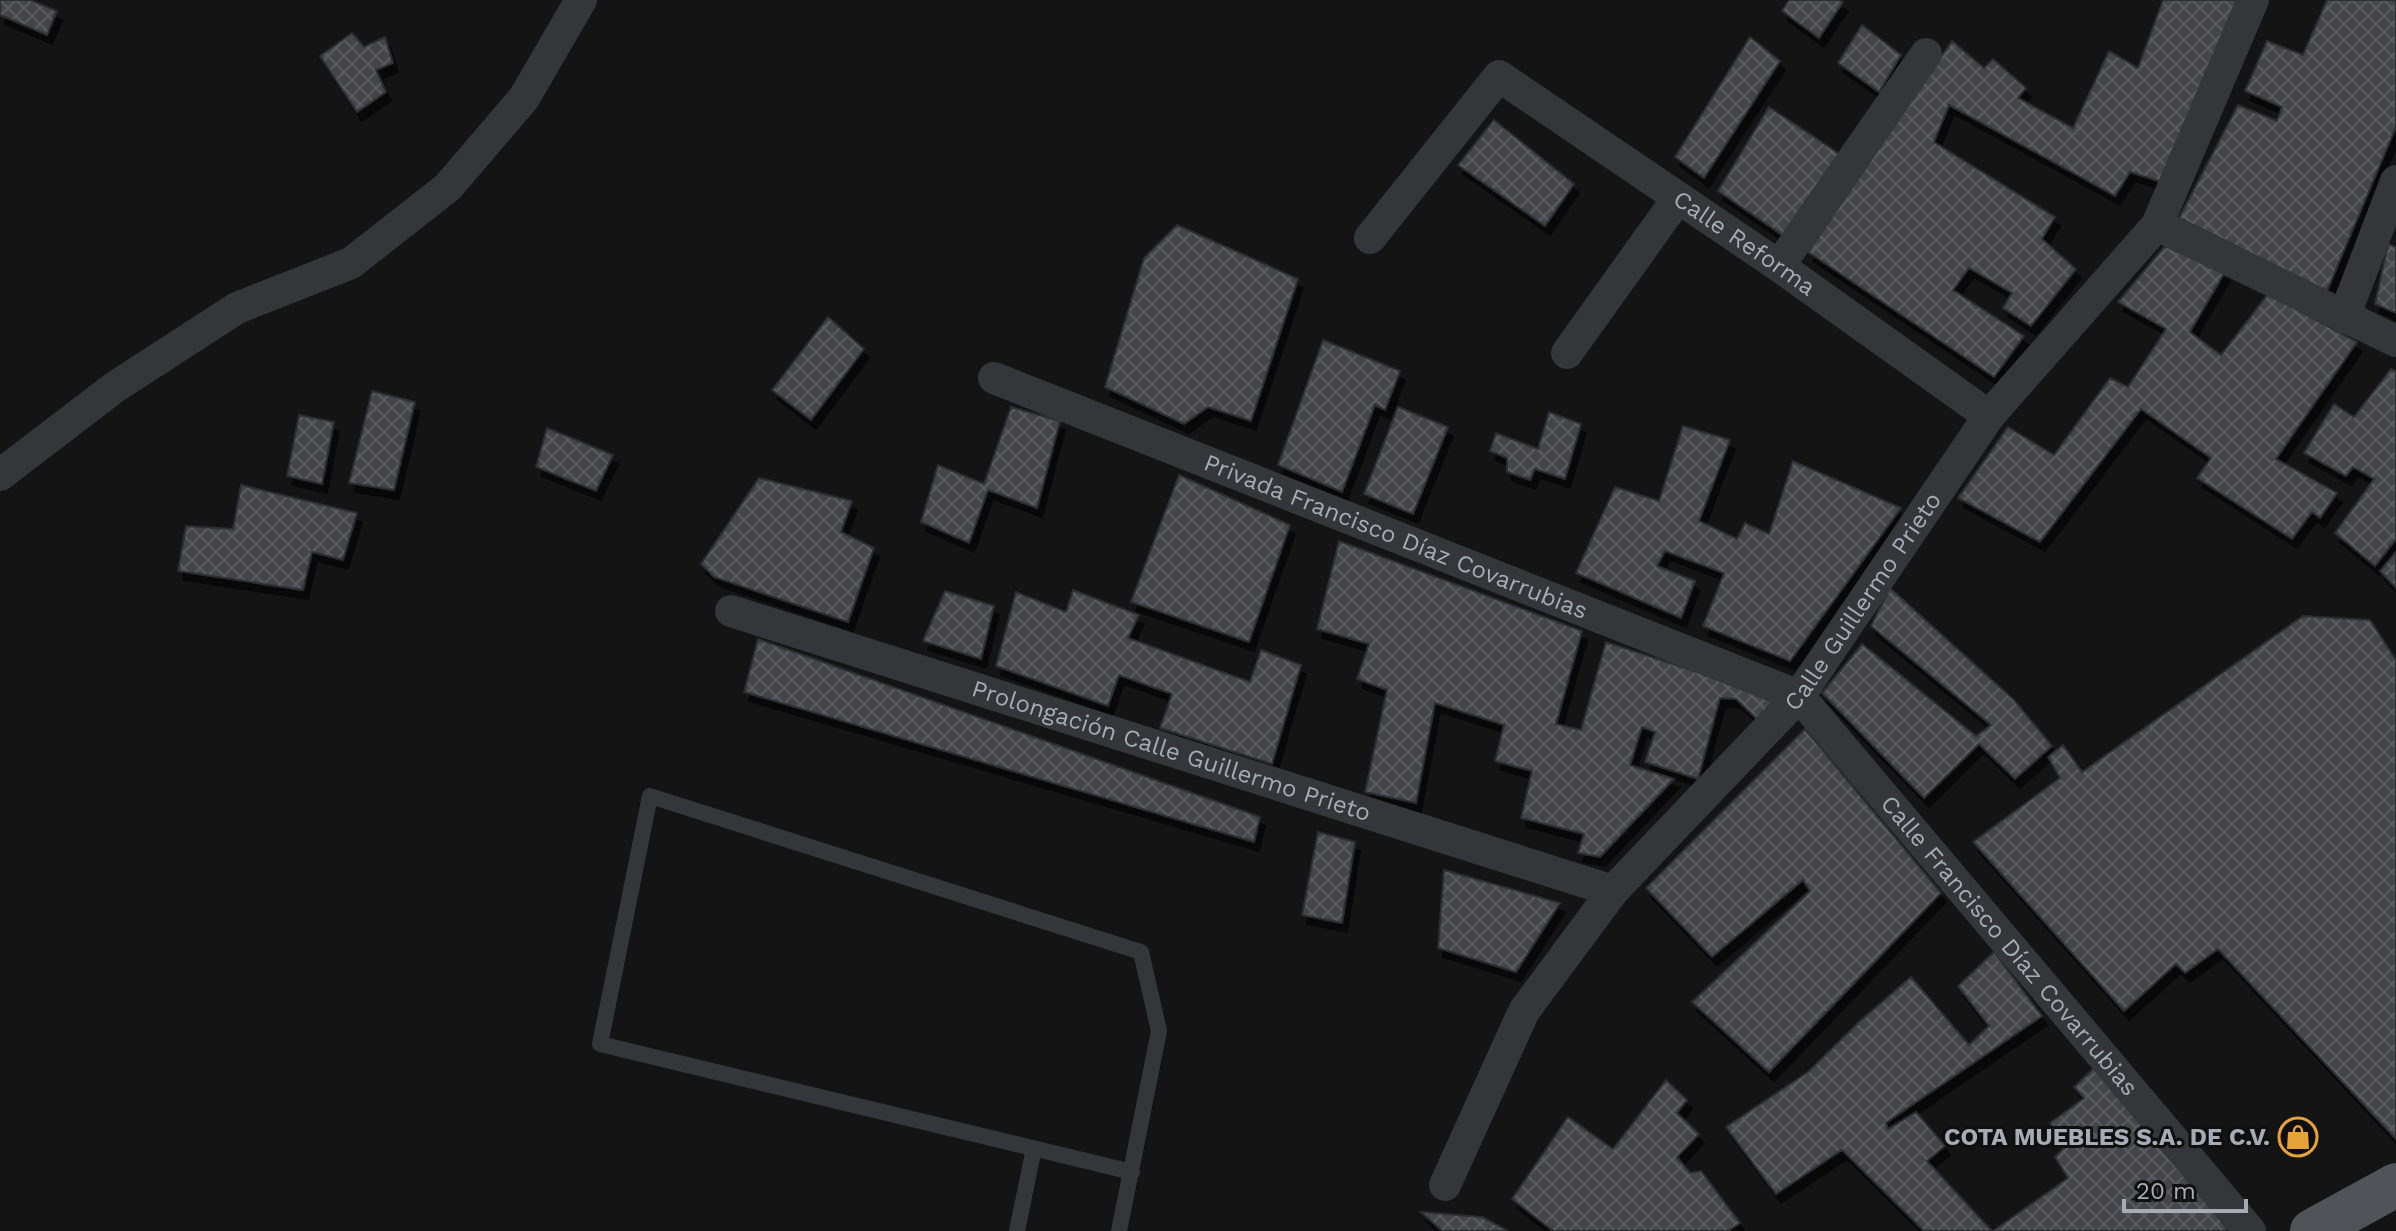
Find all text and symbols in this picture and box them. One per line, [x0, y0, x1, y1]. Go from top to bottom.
street label: Calle Reforma [1668, 185, 1821, 302]
street label: Privada Francisco Díaz Covarrubias [1200, 448, 1592, 625]
street label: Calle Guillermo Prieto [1779, 487, 1947, 717]
street label: Prolongación Calle Guillermo Prieto [968, 674, 1374, 827]
street label: Calle Francisco Díaz Covarrubias [1875, 790, 2144, 1101]
shop icon: COTA MUEBLES S.A. DE C.V. [2277, 1116, 2319, 1158]
place label: COTA MUEBLES S.A. DE C.V. [1944, 1123, 2270, 1151]
scale bar [2124, 1163, 2246, 1213]
text: 20 m [2136, 1177, 2196, 1205]

